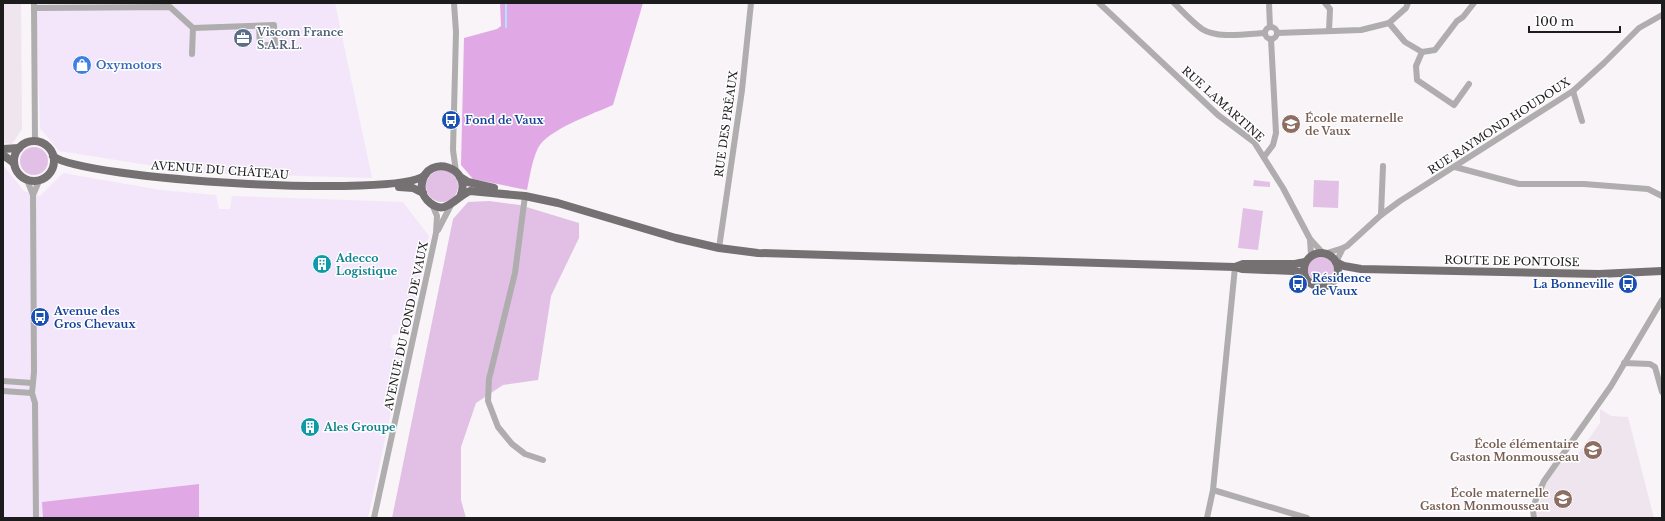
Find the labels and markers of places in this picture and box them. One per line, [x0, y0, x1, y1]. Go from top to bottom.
place label: Viscom France S.A.R.L. [256, 25, 344, 52]
office icon: Viscom France S.A.R.L. [232, 27, 254, 49]
shop icon: Oxymotors [71, 54, 93, 76]
place label: Oxymotors [96, 58, 162, 72]
bus stop icon: Fond de Vaux [440, 109, 462, 131]
place label: École maternelle de Vaux [1305, 111, 1404, 138]
place label: Fond de Vaux [465, 113, 544, 127]
school or university icon: École maternelle de Vaux [1280, 113, 1302, 135]
place label: Adecco Logistique [335, 251, 398, 278]
building icon: Adecco Logistique [311, 253, 333, 275]
place label: Résidence de Vaux [1312, 271, 1372, 298]
bus stop icon: Résidence de Vaux [1287, 273, 1309, 295]
bus stop icon: La Bonneville [1617, 273, 1639, 295]
place label: La Bonneville [1533, 277, 1615, 291]
place label: Avenue des Gros Chevaux [53, 304, 136, 331]
bus stop icon: Avenue des Gros Chevaux [29, 306, 51, 328]
building icon: Ales Groupe [299, 416, 321, 438]
place label: Ales Groupe [323, 420, 396, 434]
place label: École élémentaire Gaston Monmousseau [1450, 437, 1580, 464]
school or university icon: École élémentaire Gaston Monmousseau [1582, 439, 1604, 461]
place label: École maternelle Gaston Monmousseau [1420, 486, 1550, 513]
school or university icon: École maternelle Gaston Monmousseau [1552, 488, 1574, 510]

